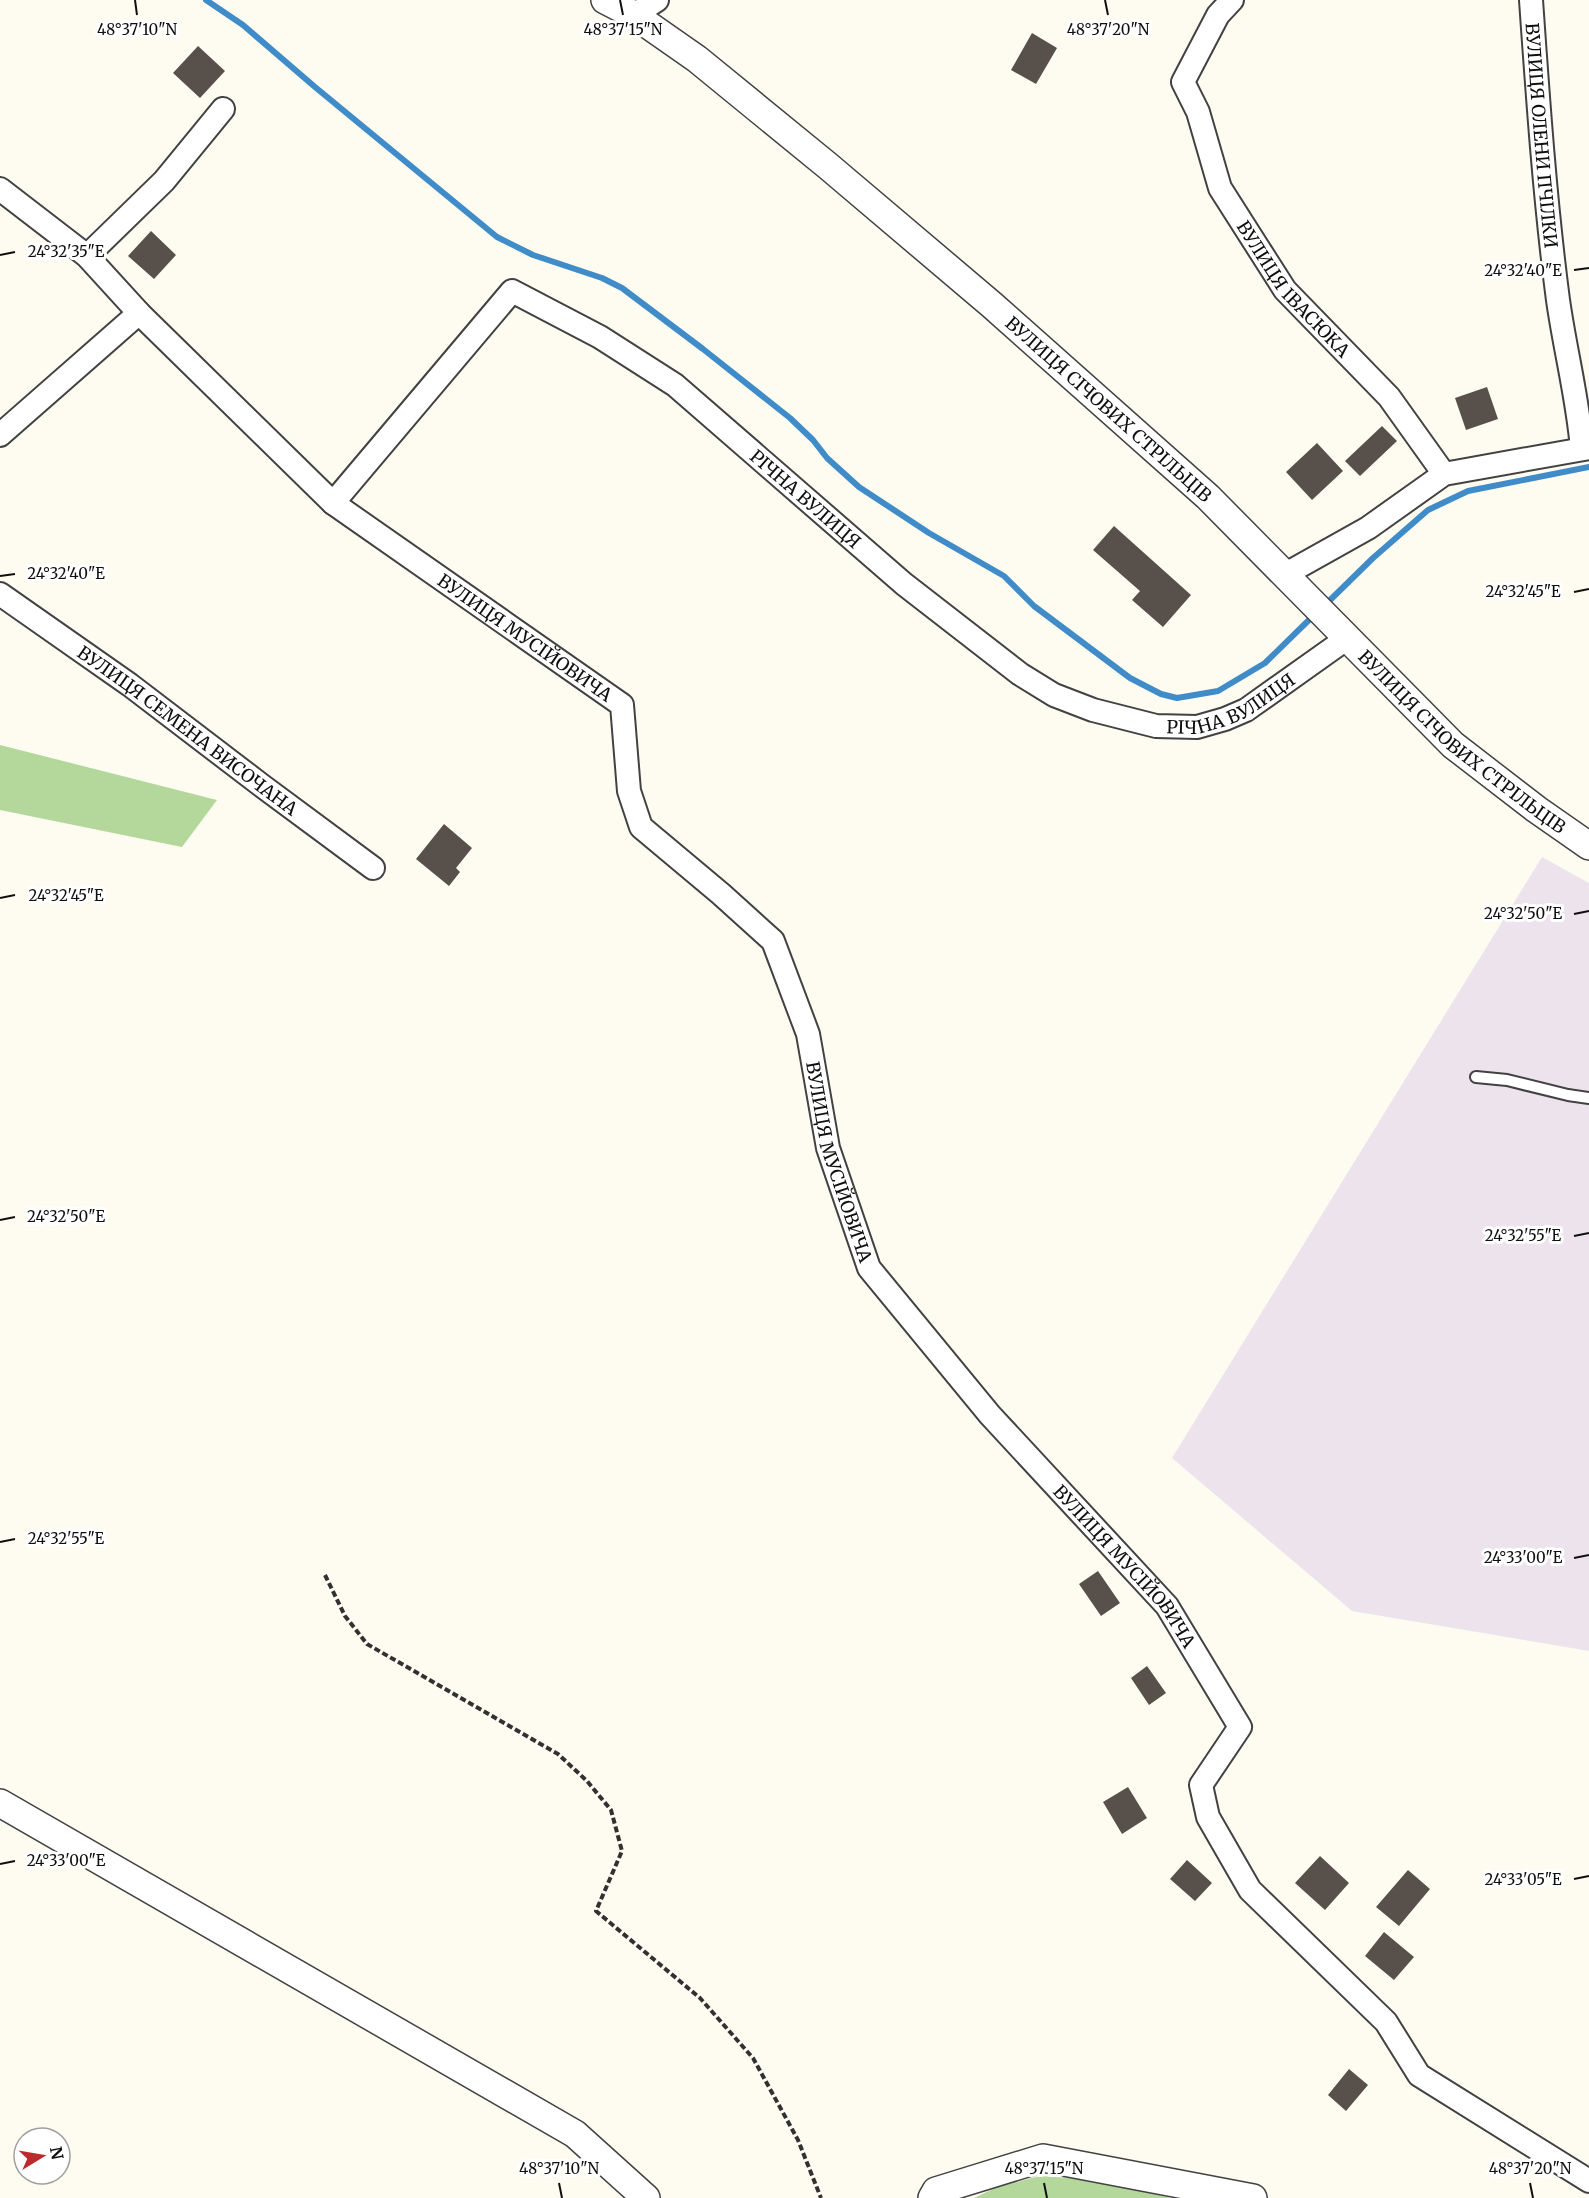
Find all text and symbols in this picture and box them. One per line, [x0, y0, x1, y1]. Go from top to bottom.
text: 48°37'10"N [97, 20, 177, 39]
text: 48°37'15"N [584, 20, 663, 39]
text: 48°37'20"N [1067, 20, 1150, 39]
street label: ВУЛИЦЯ ОЛЕНИ ПЧІЛКИ [1521, 22, 1563, 249]
street label: ВУЛИЦЯ ІВАСЮКА [1232, 216, 1355, 362]
text: 24°32'35"E [28, 242, 105, 261]
text: 24°32'40"E [1484, 261, 1562, 280]
street label: ВУЛИЦЯ СІЧОВИХ СТРІЛЬЦІВ [1001, 311, 1217, 507]
street label: РІЧНА ВУЛИЦЯ [746, 444, 866, 553]
text: 24°32'40"E [27, 564, 105, 583]
street label: ВУЛИЦЯ МУСІЙОВИЧА [433, 568, 617, 706]
text: 24°32'45"E [1485, 582, 1561, 601]
street label: ВУЛИЦЯ СЕМЕНА ВИСОЧАНА [73, 640, 303, 820]
street label: ВУЛИЦЯ СІЧОВИХ СТРІЛЬЦІВ [1354, 645, 1571, 838]
street label: РІЧНА ВУЛИЦЯ [1166, 668, 1299, 739]
text: 24°32'45"E [28, 886, 104, 905]
text: 24°32'50"E [1484, 904, 1563, 923]
street label: ВУЛИЦЯ МУСІЙОВИЧА [801, 1059, 878, 1266]
text: 24°32'50"E [27, 1207, 106, 1226]
text: 24°32'55"E [1485, 1226, 1562, 1245]
street label: ВУЛИЦЯ МУСІЙОВИЧА [1049, 1480, 1201, 1652]
text: 24°32'55"E [28, 1529, 105, 1548]
text: 24°33'00"E [1484, 1548, 1563, 1567]
text: 24°33'00"E [27, 1851, 106, 1870]
text: 24°33'05"E [1484, 1870, 1562, 1889]
north arrow [12, 2126, 72, 2186]
text: N [46, 2145, 68, 2162]
text: 48°37'10"N [519, 2159, 599, 2178]
text: 48°37'15"N [1005, 2159, 1084, 2178]
text: 48°37'20"N [1489, 2159, 1572, 2178]

